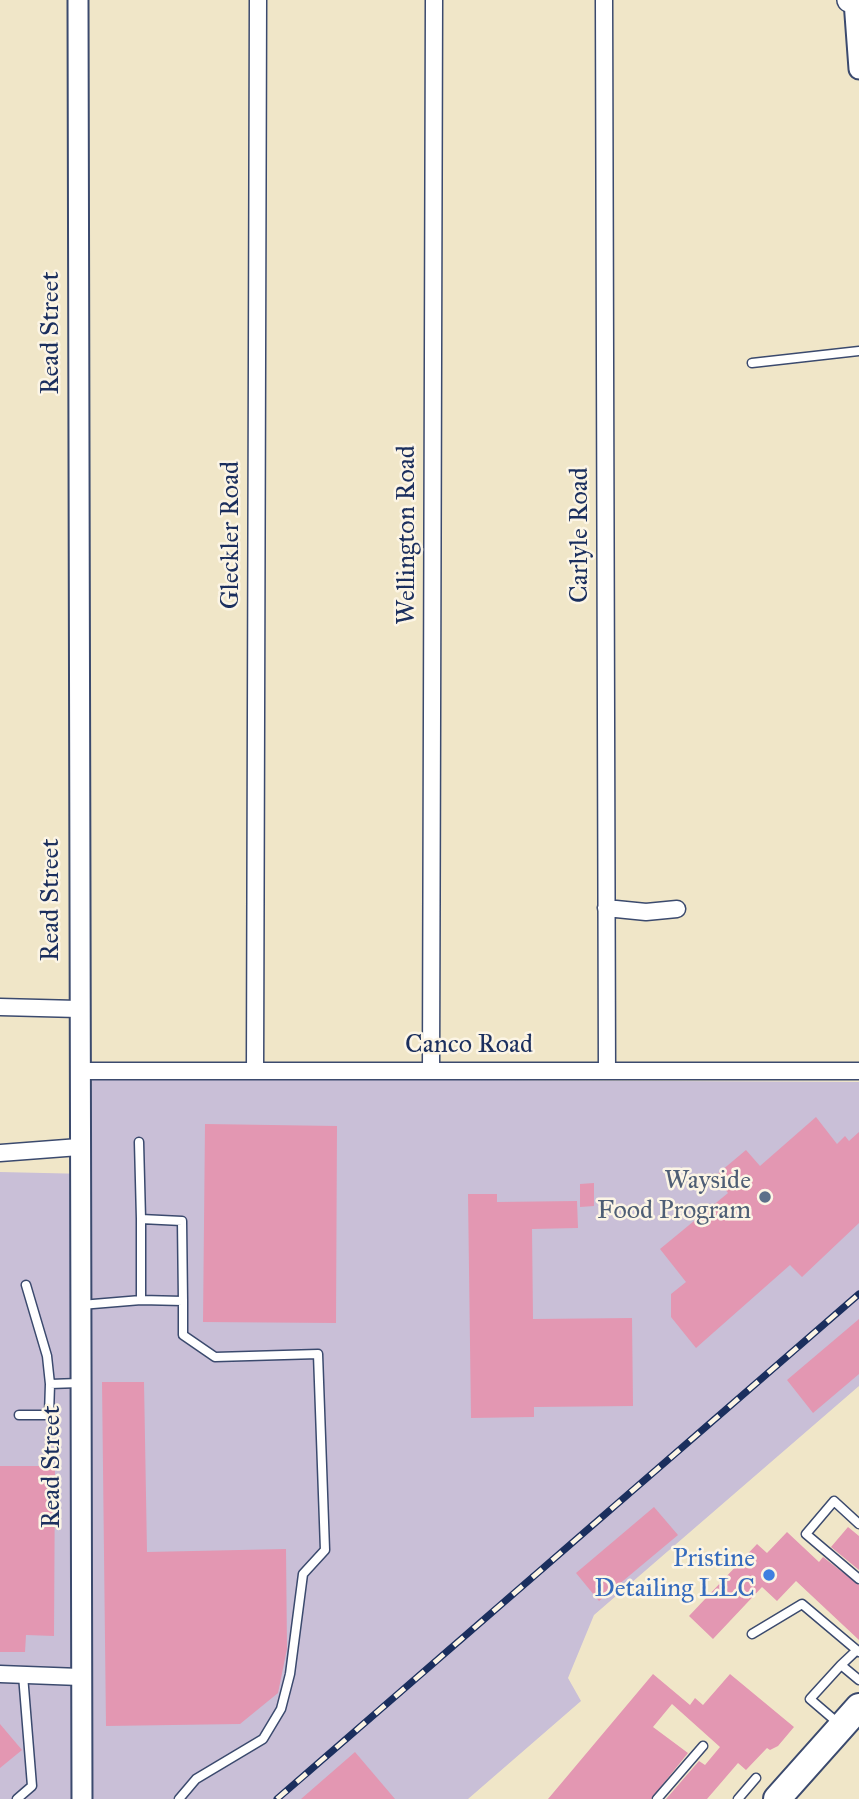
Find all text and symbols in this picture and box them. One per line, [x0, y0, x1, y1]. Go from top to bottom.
street label: Read Street [36, 271, 68, 395]
street label: Wellington Road [392, 445, 424, 625]
street label: Gleckler Road [216, 461, 248, 609]
street label: Carlyle Road [565, 467, 597, 603]
street label: Read Street [36, 838, 68, 962]
street label: Canco Road [405, 1030, 533, 1062]
place label: Wayside Food Program [597, 1166, 751, 1228]
marker: Wayside Food Program [757, 1189, 773, 1205]
street label: Read Street [37, 1405, 69, 1529]
place label: Pristine Detailing LLC [594, 1544, 755, 1606]
marker: Pristine Detailing LLC [761, 1567, 777, 1583]

